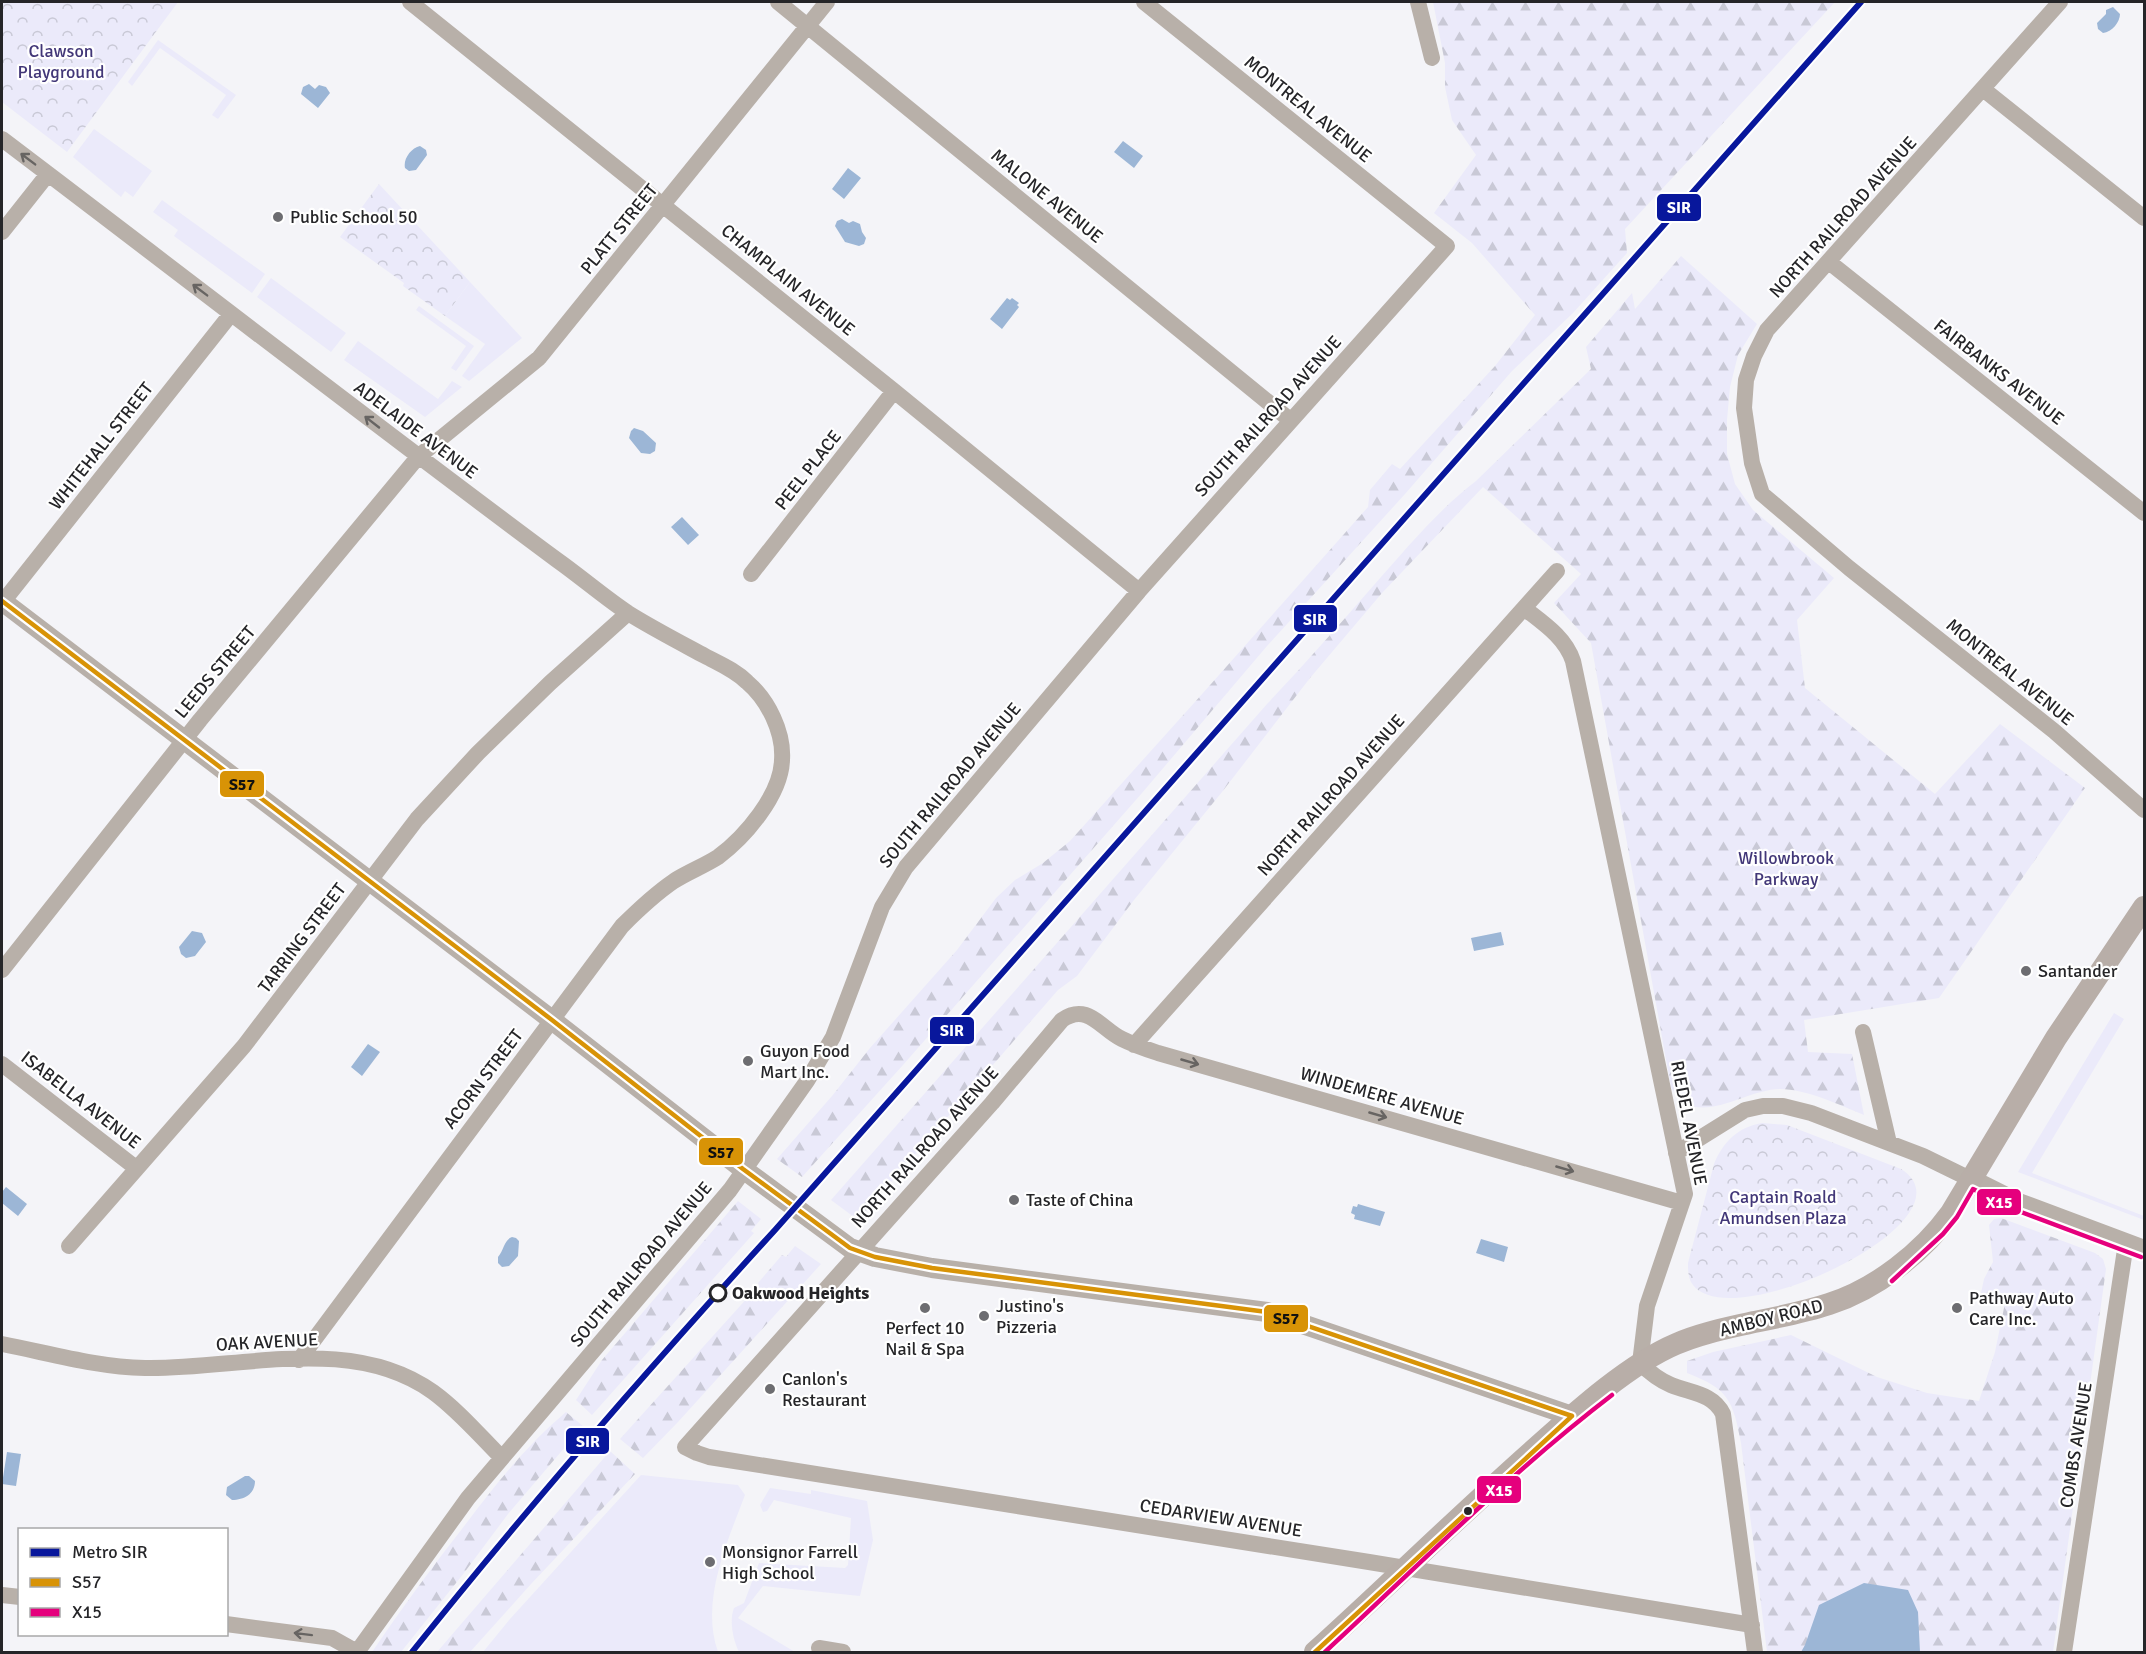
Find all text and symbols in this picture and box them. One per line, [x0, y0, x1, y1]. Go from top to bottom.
park label: Clawson Playground [17, 40, 105, 83]
street label: MONTREAL AVENUE [1240, 51, 1376, 167]
street label: NORTH RAILROAD AVENUE [1765, 132, 1921, 302]
street label: MALONE AVENUE [987, 144, 1107, 248]
one-way arrow [21, 153, 37, 166]
street label: PLATT STREET [576, 179, 662, 279]
line badge: SIR [1656, 193, 1702, 222]
text: SIR [1667, 198, 1691, 218]
place label: Public School 50 [290, 206, 418, 228]
marker: Public School 50 [271, 210, 285, 224]
street label: CHAMPLAIN AVENUE [717, 219, 859, 341]
one-way arrow [193, 284, 209, 297]
street label: FAIRBANKS AVENUE [1929, 314, 2069, 430]
street label: SOUTH RAILROAD AVENUE [1190, 331, 1346, 501]
street label: ADELAIDE AVENUE [350, 376, 482, 484]
street label: WHITEHALL STREET [44, 378, 158, 514]
one-way arrow [364, 415, 380, 428]
street label: PEEL PLACE [770, 426, 846, 514]
line badge: SIR [1293, 604, 1338, 633]
text: SIR [1303, 610, 1327, 630]
street label: MONTREAL AVENUE [1942, 614, 2078, 730]
street label: LEEDS STREET [170, 621, 260, 723]
street label: SOUTH RAILROAD AVENUE [874, 698, 1026, 872]
street label: NORTH RAILROAD AVENUE [1253, 710, 1409, 880]
line badge: S57 [219, 770, 265, 798]
text: S57 [229, 775, 255, 795]
park label: Willowbrook Parkway [1738, 847, 1834, 890]
street label: TARRING STREET [254, 879, 351, 997]
place label: Santander [2038, 960, 2118, 982]
marker: Santander [2019, 964, 2033, 978]
line badge: SIR [929, 1016, 975, 1045]
text: SIR [940, 1021, 964, 1041]
street label: ACORN STREET [438, 1025, 528, 1133]
place label: Guyon Food Mart Inc. [760, 1040, 850, 1083]
street label: ISABELLA AVENUE [17, 1046, 145, 1154]
marker: Guyon Food Mart Inc. [741, 1054, 755, 1068]
one-way arrow [1180, 1057, 1199, 1068]
street label: RIEDEL AVENUE [1666, 1059, 1712, 1187]
street label: NORTH RAILROAD AVENUE [847, 1062, 1003, 1232]
street label: WINDEMERE AVENUE [1298, 1062, 1466, 1130]
one-way arrow [1368, 1110, 1387, 1121]
line badge: S57 [698, 1137, 744, 1166]
text: S57 [708, 1143, 734, 1163]
one-way arrow [1555, 1163, 1574, 1175]
street label: SOUTH RAILROAD AVENUE [565, 1177, 717, 1351]
park label: Captain Roald Amundsen Plaza [1719, 1186, 1847, 1229]
line badge: X15 [1976, 1188, 2022, 1216]
place label: Taste of China [1026, 1189, 1133, 1211]
marker: Taste of China [1007, 1193, 1021, 1207]
text: X15 [1985, 1193, 2013, 1213]
place label: Oakwood Heights [732, 1282, 869, 1304]
marker: Oakwood Heights [709, 1284, 727, 1302]
place label: Pathway Auto Care Inc. [1969, 1287, 2074, 1330]
place label: Justino's Pizzeria [996, 1295, 1064, 1338]
street label: AMBOY ROAD [1717, 1295, 1825, 1341]
marker: Perfect 10 Nail & Spa [918, 1301, 932, 1315]
marker: Pathway Auto Care Inc. [1950, 1301, 1964, 1315]
line badge: S57 [1263, 1304, 1309, 1333]
marker: Justino's Pizzeria [977, 1309, 991, 1323]
text: S57 [1273, 1309, 1299, 1329]
place label: Perfect 10 Nail & Spa [885, 1317, 965, 1360]
street label: OAK AVENUE [215, 1328, 319, 1356]
place label: Canlon's Restaurant [782, 1368, 866, 1411]
street label: COMBS AVENUE [2055, 1381, 2097, 1509]
marker: Canlon's Restaurant [763, 1382, 777, 1396]
line badge: SIR [565, 1427, 610, 1455]
text: SIR [576, 1432, 600, 1452]
line badge: X15 [1476, 1475, 1522, 1504]
text: X15 [1485, 1481, 1513, 1501]
street label: CEDARVIEW AVENUE [1138, 1494, 1304, 1542]
unlabelled marker [1462, 1505, 1474, 1517]
legend [18, 1528, 228, 1636]
text: Metro SIR [72, 1541, 148, 1563]
place label: Monsignor Farrell High School [722, 1541, 858, 1584]
marker: Monsignor Farrell High School [703, 1555, 717, 1569]
text: S57 [72, 1571, 101, 1593]
text: X15 [72, 1601, 102, 1623]
one-way arrow [294, 1629, 314, 1640]

